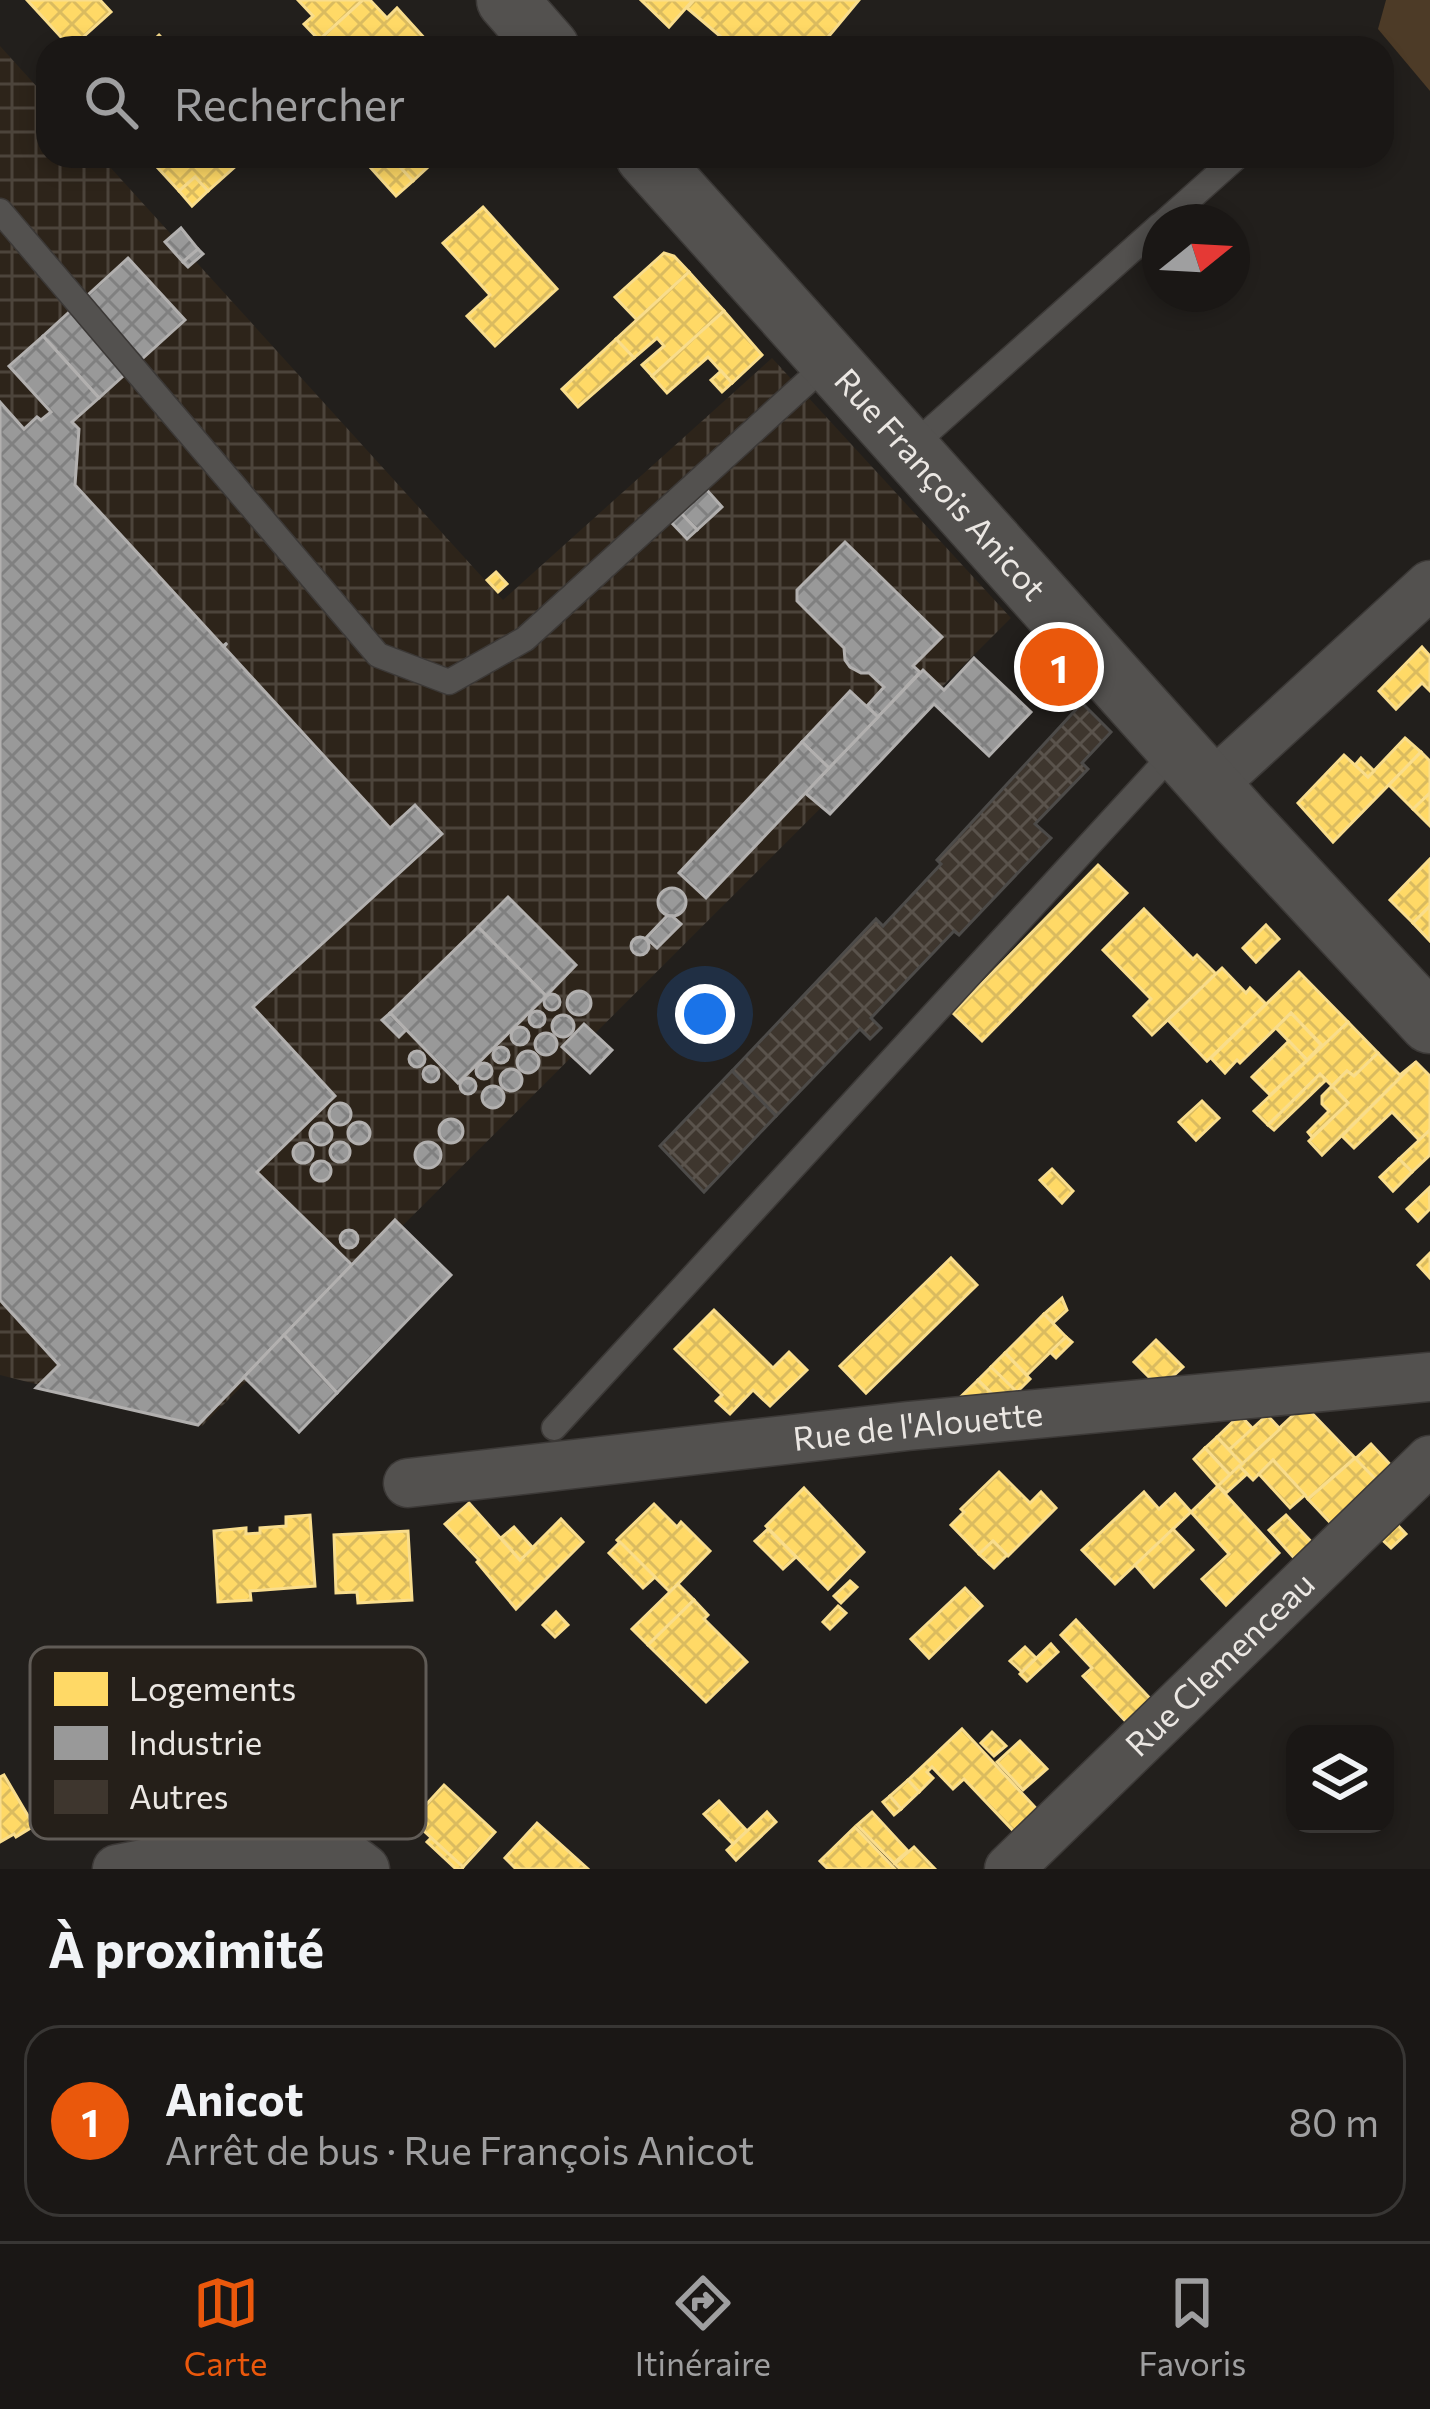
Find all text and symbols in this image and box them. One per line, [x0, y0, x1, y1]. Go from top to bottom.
search box [36, 36, 1394, 168]
icon: search [78, 69, 144, 135]
text: Rechercher [174, 75, 405, 130]
north arrow [1142, 204, 1250, 312]
street label: Rue François Anicot [827, 359, 1056, 608]
pin: 1 [1020, 622, 1098, 712]
your location [675, 984, 735, 1044]
street label: Rue de l'Alouette [791, 1391, 1044, 1458]
street label: Rue Clemenceau [1116, 1562, 1322, 1764]
legend [30, 1647, 426, 1839]
text: Logements [129, 1667, 296, 1708]
text: Industrie [129, 1721, 262, 1762]
map controls [1286, 1725, 1394, 1833]
button: layers [1286, 1725, 1394, 1833]
text: Autres [129, 1775, 228, 1816]
text: À proximité [48, 1916, 324, 1979]
text: Anicot [165, 2070, 303, 2125]
text: 1 [81, 2097, 99, 2145]
text: 80 m [1288, 2097, 1379, 2145]
text: Arrêt de bus · Rue François Anicot [165, 2125, 754, 2173]
tab: Carte [184, 2270, 267, 2383]
tab: Itinéraire [635, 2270, 771, 2383]
tab: Favoris [1138, 2270, 1246, 2383]

